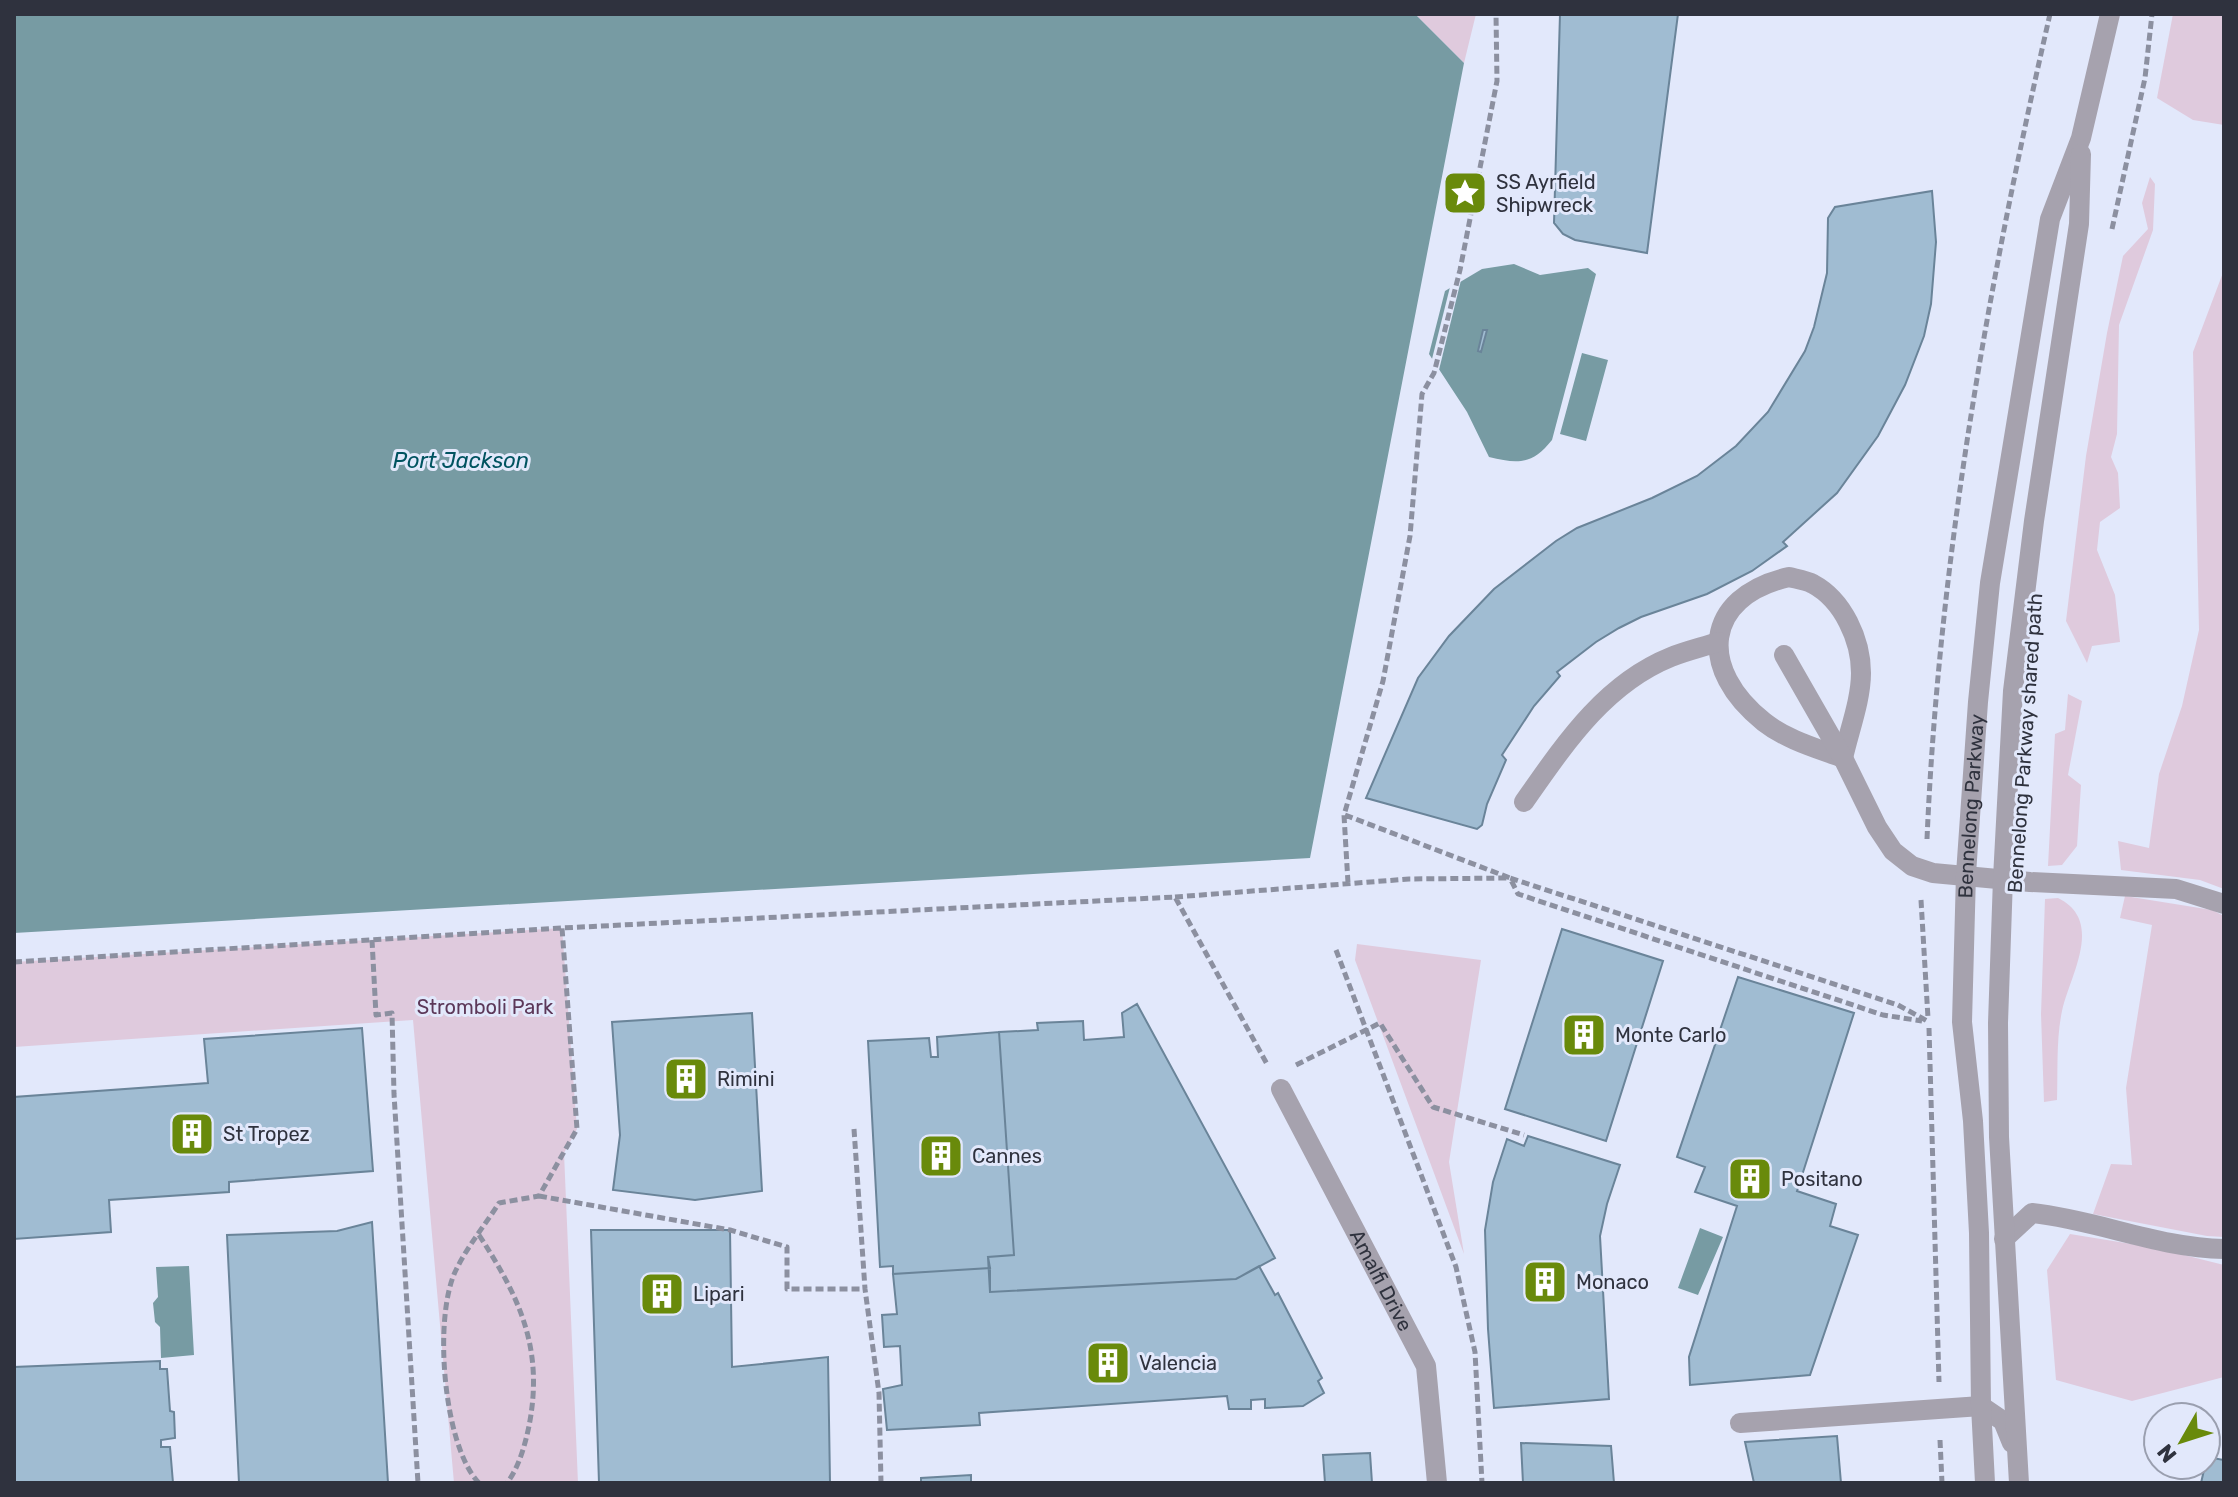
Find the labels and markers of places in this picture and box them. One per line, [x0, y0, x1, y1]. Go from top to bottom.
place icon: SS Ayrfield Shipwreck [1441, 169, 1489, 217]
place label: SS Ayrfield Shipwreck [1496, 170, 1596, 217]
building icon: Monte Carlo [1560, 1011, 1608, 1059]
place label: Monte Carlo [1615, 1023, 1727, 1047]
building icon: Rimini [662, 1055, 710, 1103]
place label: Rimini [717, 1067, 775, 1091]
building icon: St Tropez [168, 1110, 216, 1158]
place label: St Tropez [223, 1122, 310, 1146]
building icon: Cannes [917, 1132, 965, 1180]
place label: Cannes [972, 1144, 1042, 1168]
building icon: Positano [1726, 1155, 1774, 1203]
place label: Positano [1781, 1167, 1863, 1191]
building icon: Monaco [1521, 1258, 1569, 1306]
building icon: Lipari [638, 1270, 686, 1318]
place label: Monaco [1576, 1270, 1649, 1294]
place label: Lipari [693, 1282, 745, 1306]
building icon: Valencia [1084, 1339, 1132, 1387]
place label: Valencia [1139, 1351, 1217, 1375]

